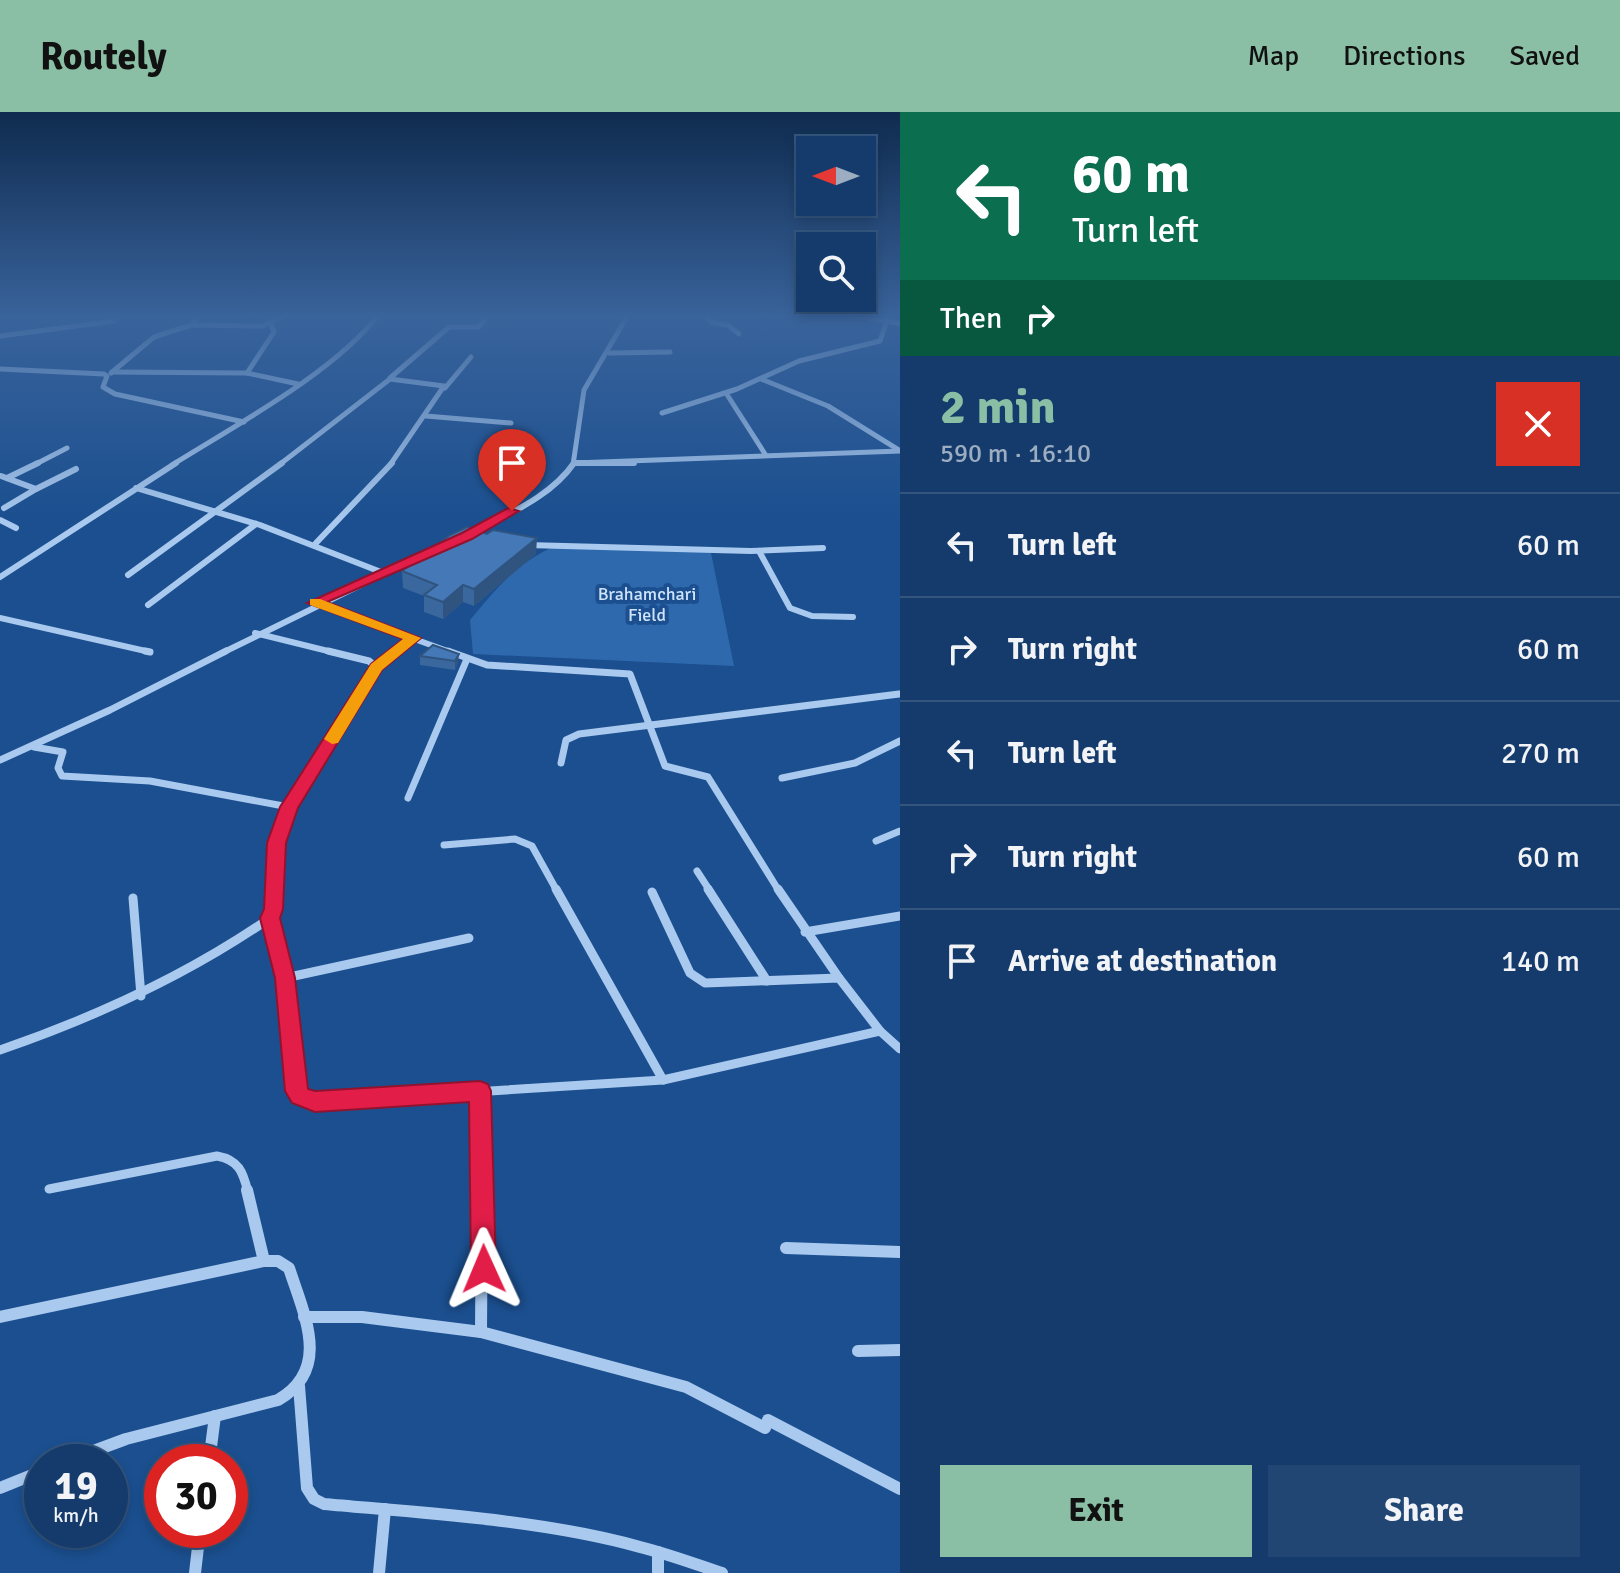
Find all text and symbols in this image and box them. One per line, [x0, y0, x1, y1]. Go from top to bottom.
text: Routely [40, 33, 167, 80]
text: Map [1247, 39, 1299, 73]
text: Directions [1343, 39, 1465, 73]
text: Saved [1509, 39, 1580, 73]
north arrow [796, 136, 876, 216]
map controls [796, 136, 876, 312]
text: 60 m [1072, 139, 1190, 208]
icon: left [940, 144, 1044, 248]
text: Turn left [1072, 208, 1199, 253]
button: search [796, 232, 876, 312]
icon: right [1018, 296, 1062, 340]
text: Then [940, 300, 1002, 337]
text: 2 min [940, 378, 1056, 437]
button: close [1496, 382, 1580, 466]
pin [478, 429, 546, 511]
text: 590 m · 16:10 [940, 438, 1091, 470]
icon: arrive [490, 441, 534, 485]
icon: left [940, 523, 984, 567]
text: Turn left [1008, 527, 1117, 564]
text: 60 m [1517, 527, 1580, 564]
park label: Brahamchari Field [598, 583, 696, 626]
icon: right [940, 627, 984, 671]
text: Turn right [1008, 631, 1137, 668]
text: 60 m [1517, 631, 1580, 668]
icon: left [940, 731, 984, 775]
text: Turn left [1008, 735, 1117, 772]
text: 270 m [1501, 735, 1580, 772]
icon: right [940, 835, 984, 879]
text: Turn right [1008, 839, 1137, 876]
text: 60 m [1517, 839, 1580, 876]
icon: arrive [940, 939, 984, 983]
text: Arrive at destination [1008, 943, 1277, 980]
text: 140 m [1501, 943, 1580, 980]
position arrow [442, 1227, 526, 1311]
speed limit sign: 30 [144, 1444, 248, 1548]
text: 19 [54, 1461, 98, 1511]
button: Exit [940, 1465, 1252, 1557]
button: Share [1268, 1465, 1580, 1557]
text: km/h [53, 1503, 99, 1528]

